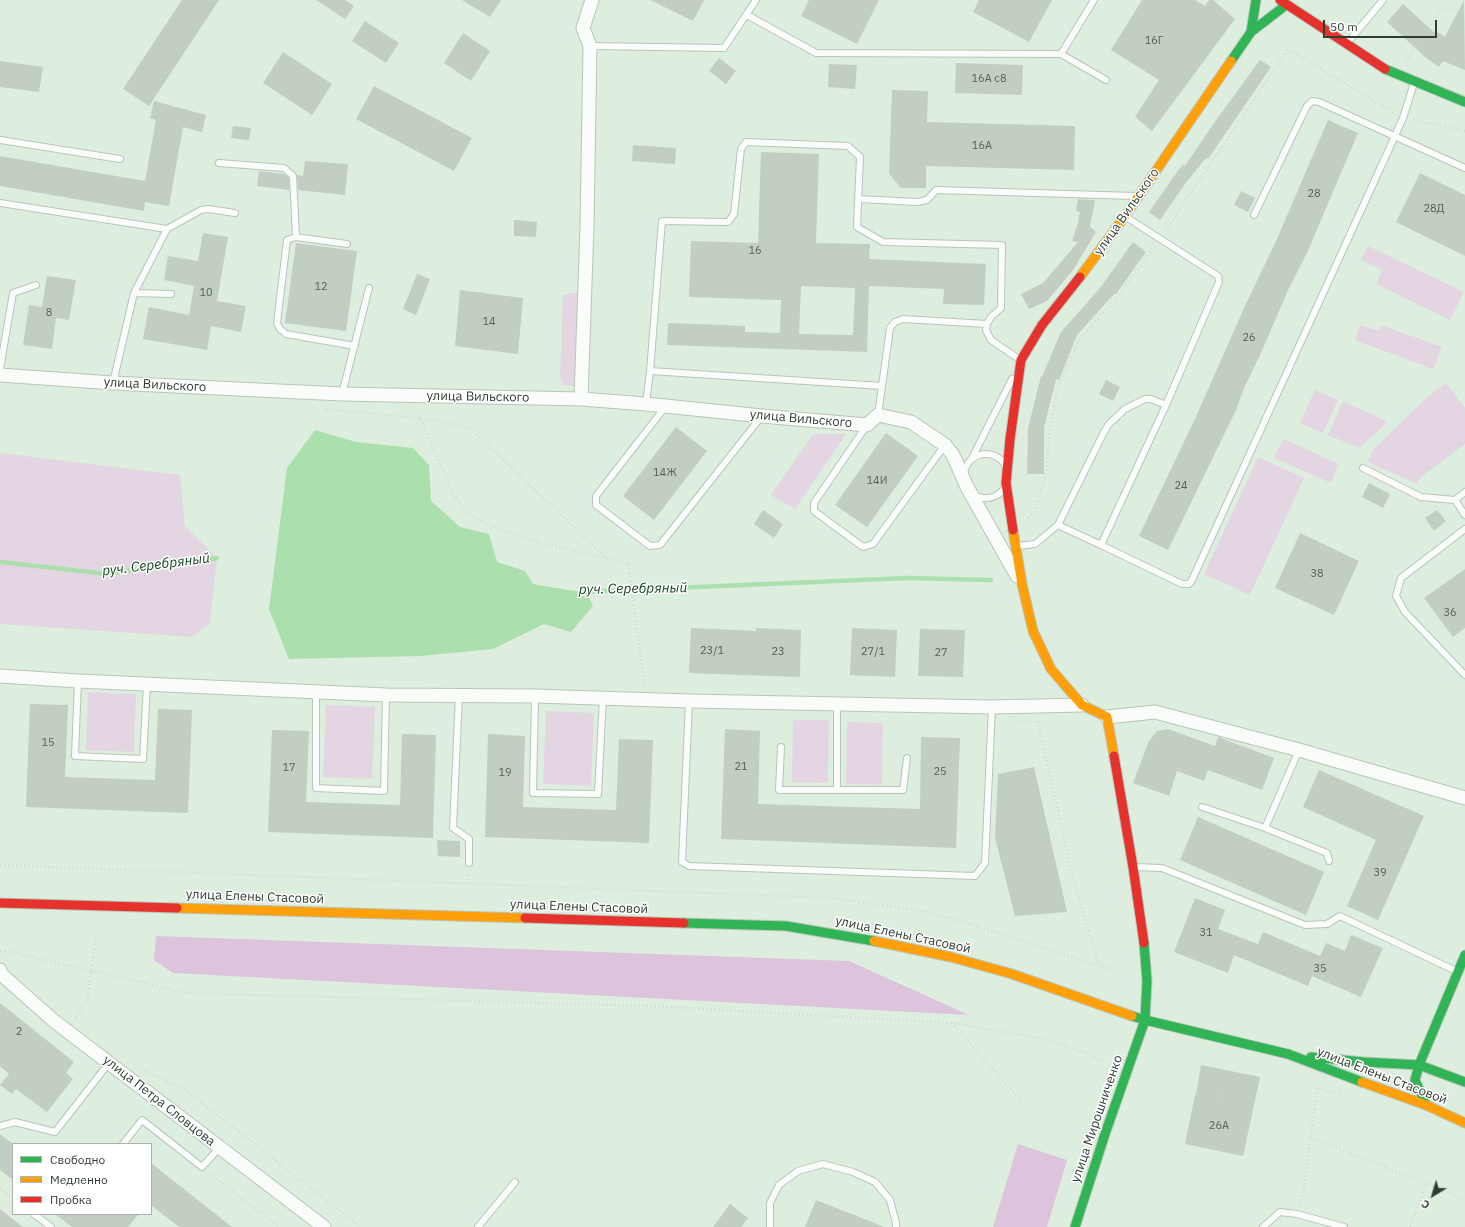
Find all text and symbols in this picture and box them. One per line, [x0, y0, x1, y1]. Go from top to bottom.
scale bar [1325, 12, 1439, 38]
text: 50 m [1330, 19, 1358, 34]
house number: 16Г [1145, 34, 1163, 48]
house number: 16А с8 [972, 72, 1006, 86]
house number: 16А [972, 139, 992, 153]
street label: улица Вильского [1091, 165, 1163, 259]
house number: 28 [1307, 187, 1321, 201]
house number: 28Д [1423, 202, 1445, 216]
house number: 16 [748, 244, 762, 258]
house number: 12 [314, 280, 328, 294]
house number: 10 [199, 286, 213, 300]
house number: 8 [46, 306, 52, 320]
house number: 14 [482, 315, 496, 329]
house number: 26 [1242, 331, 1256, 345]
street label: улица Вильского [103, 375, 207, 395]
street label: улица Вильского [426, 388, 530, 406]
street label: улица Вильского [749, 407, 853, 431]
house number: 14Ж [653, 466, 677, 480]
house number: 14И [867, 474, 887, 488]
house number: 24 [1174, 479, 1188, 493]
water label: руч. Серебряный [101, 550, 211, 580]
house number: 38 [1310, 567, 1324, 581]
water label: руч. Серебряный [579, 580, 687, 598]
house number: 36 [1443, 606, 1457, 620]
house number: 23/1 [700, 644, 724, 658]
house number: 23 [771, 645, 785, 659]
house number: 27/1 [861, 645, 885, 659]
house number: 27 [934, 646, 948, 660]
house number: 15 [41, 736, 55, 750]
house number: 21 [734, 760, 748, 774]
house number: 17 [282, 761, 296, 775]
house number: 25 [933, 765, 947, 779]
house number: 19 [498, 766, 512, 780]
house number: 39 [1373, 866, 1387, 880]
street label: улица Елены Стасовой [186, 887, 324, 907]
street label: улица Елены Стасовой [510, 897, 648, 917]
street label: улица Елены Стасовой [834, 913, 972, 957]
house number: 31 [1199, 926, 1213, 940]
house number: 35 [1313, 962, 1327, 976]
house number: 2 [16, 1025, 22, 1039]
street label: улица Елены Стасовой [1315, 1044, 1449, 1108]
street label: улица Петра Словцова [100, 1052, 218, 1150]
street label: улица Мирошниченко [1068, 1053, 1126, 1185]
house number: 26А [1209, 1119, 1229, 1133]
legend [12, 1143, 152, 1215]
text: Свободно [50, 1152, 105, 1167]
text: Медленно [50, 1172, 108, 1187]
north arrow [1413, 1175, 1453, 1215]
text: Пробка [50, 1192, 92, 1207]
text: С [1418, 1197, 1433, 1212]

